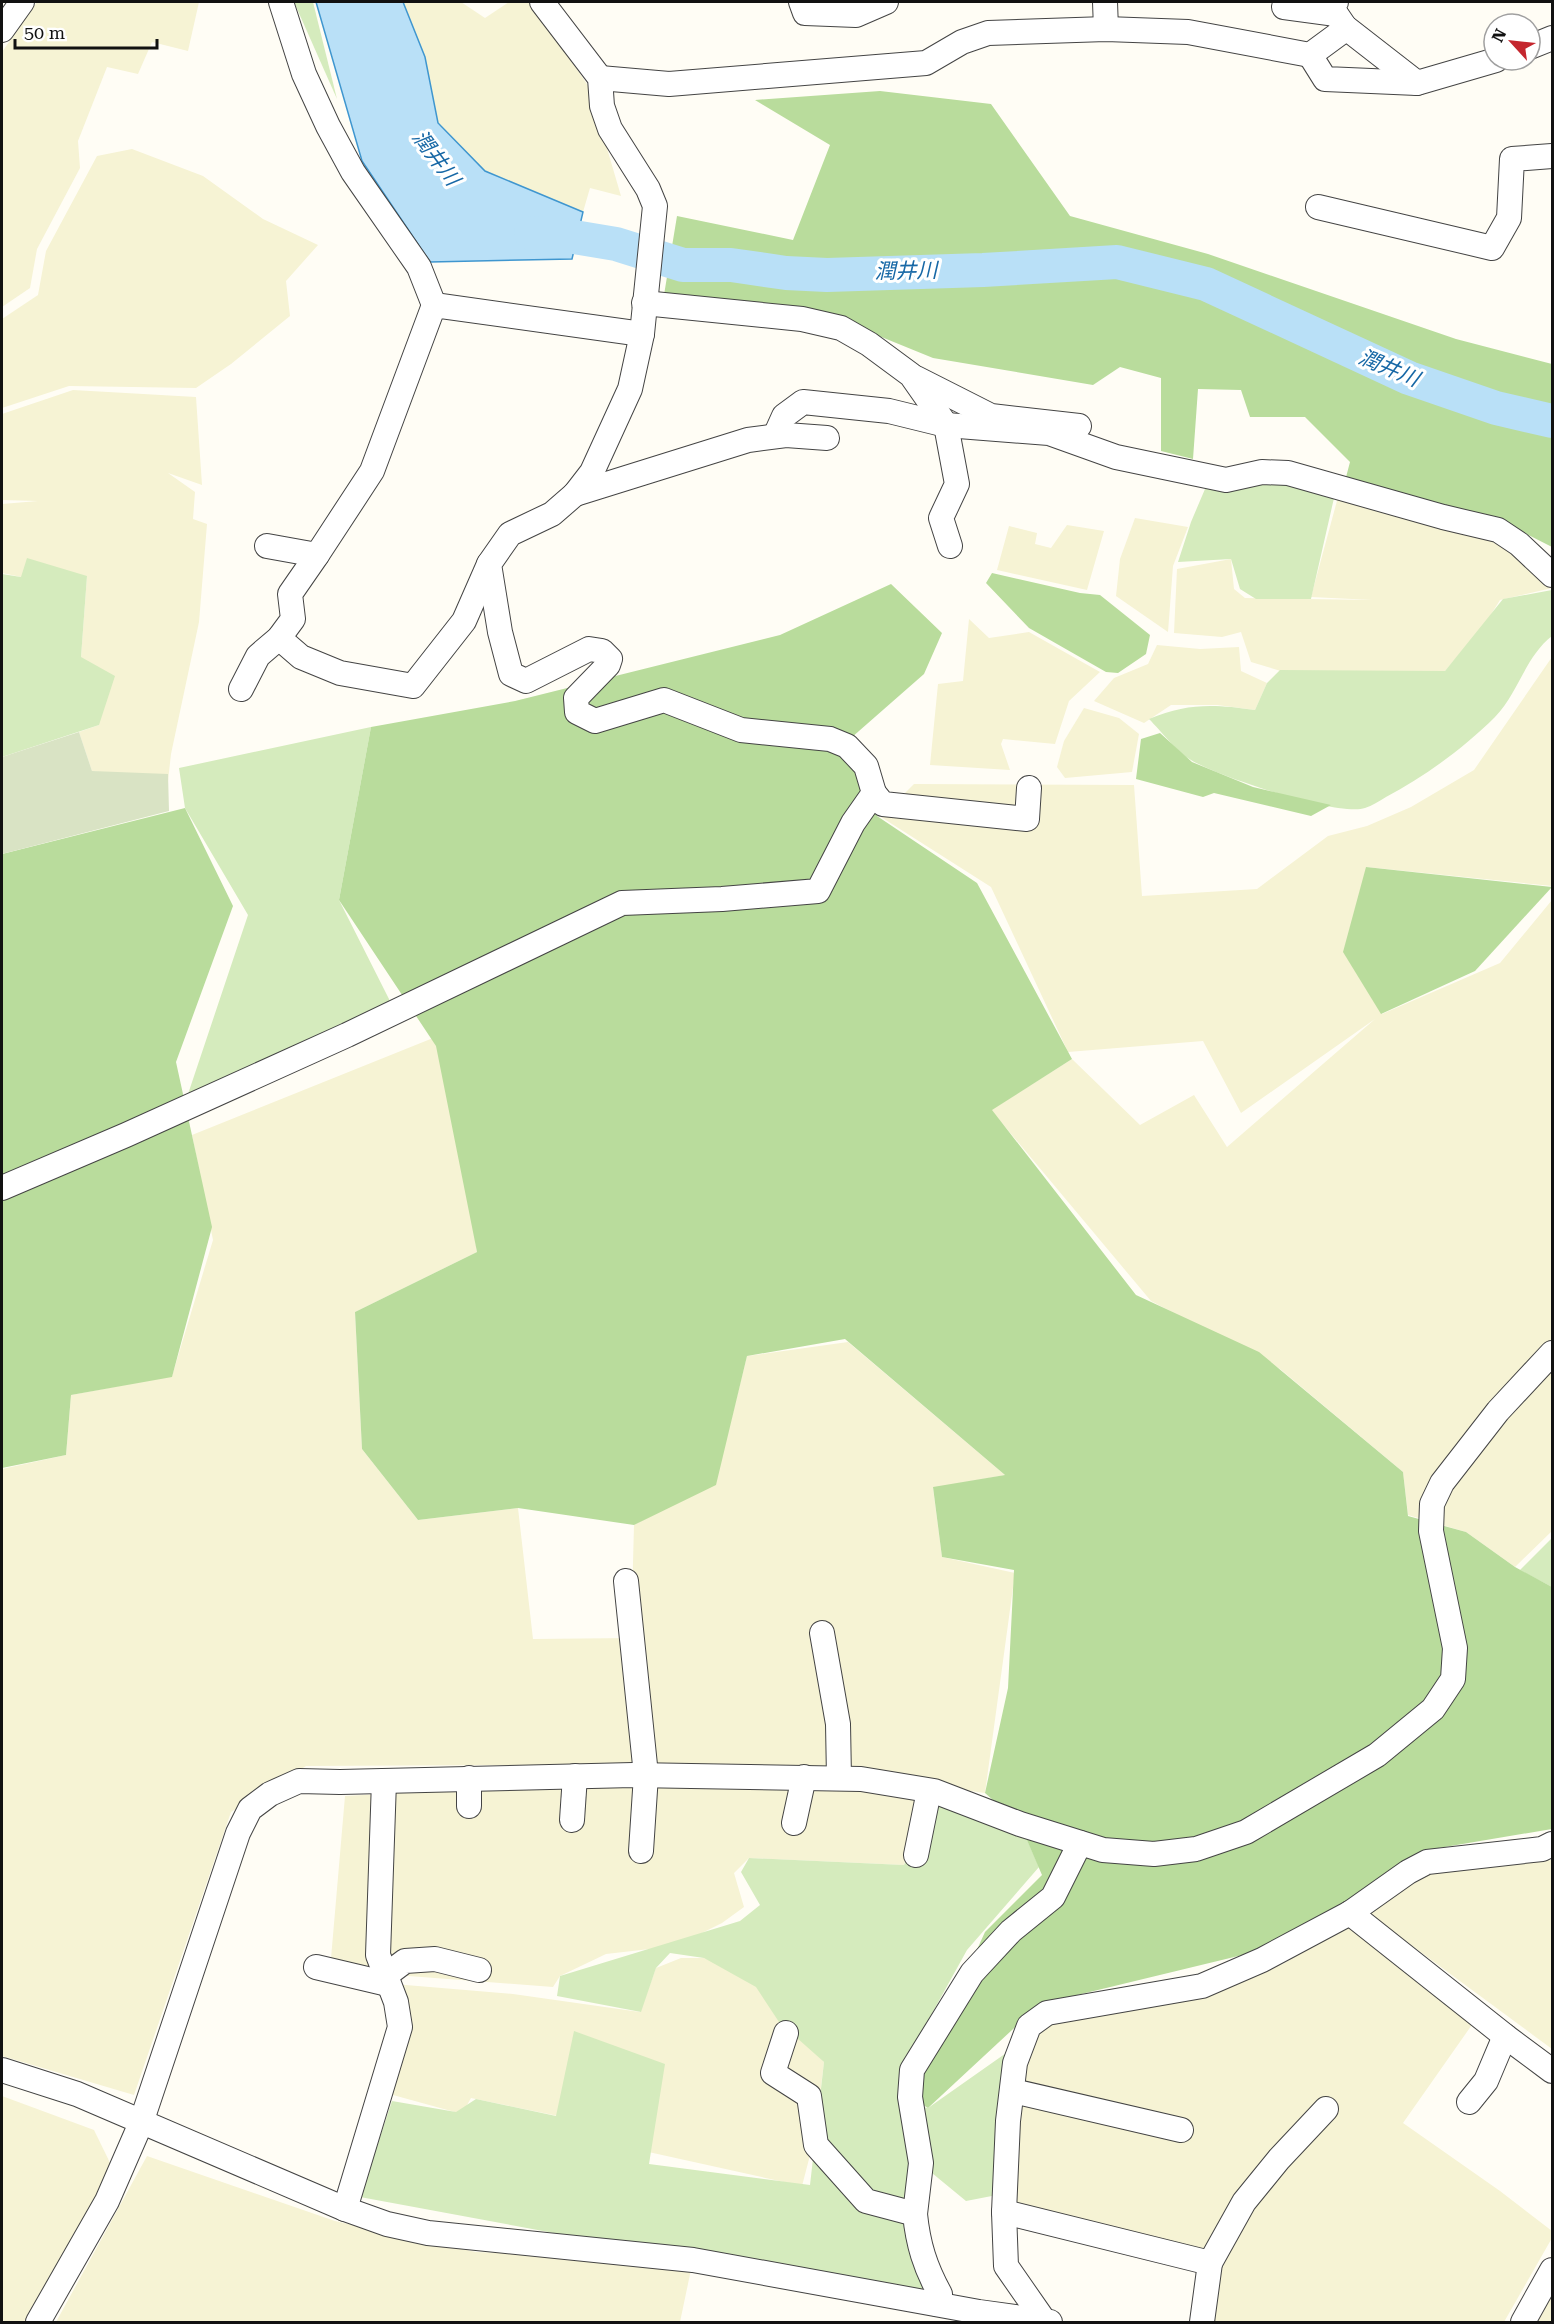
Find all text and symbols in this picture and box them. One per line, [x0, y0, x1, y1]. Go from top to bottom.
scale bar [15, 12, 158, 50]
north arrow [1482, 12, 1542, 72]
text: 50 m [24, 22, 65, 43]
text: N [1488, 26, 1510, 45]
water label: 潤井川 [407, 126, 466, 192]
water label: 潤井川 [874, 258, 940, 284]
water label: 潤井川 [1355, 345, 1425, 392]

